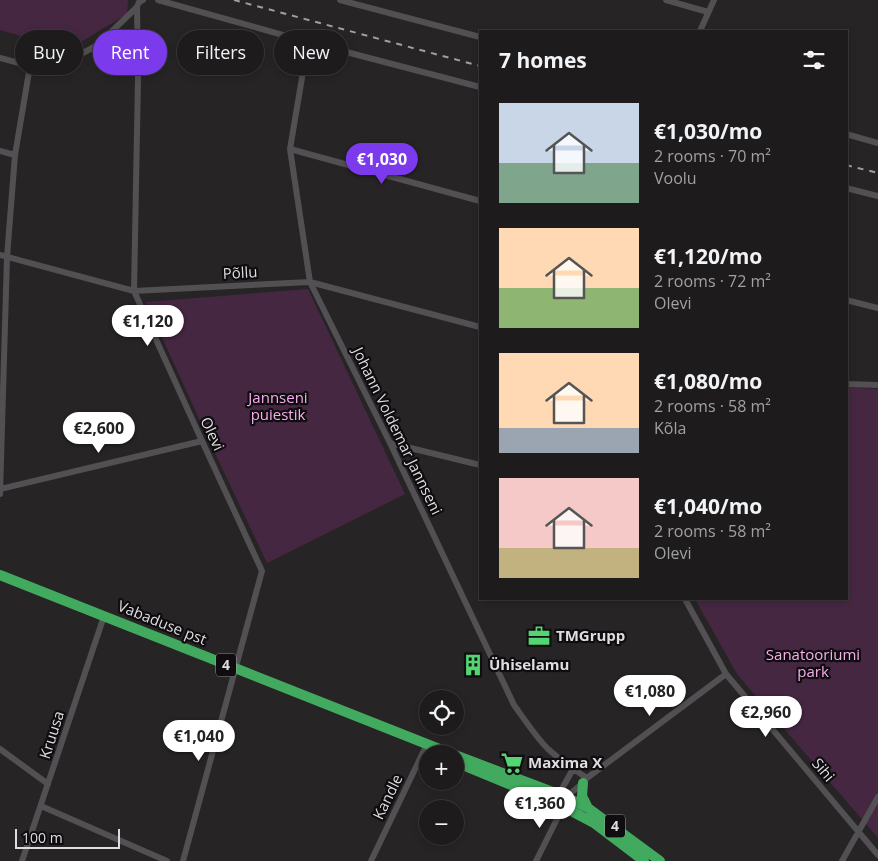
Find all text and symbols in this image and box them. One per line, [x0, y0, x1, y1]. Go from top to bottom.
chip: Buy [15, 30, 83, 75]
chip: Rent [93, 30, 167, 75]
chip: Filters [177, 30, 264, 75]
chip: New [274, 30, 348, 75]
text: 7 homes [499, 46, 587, 74]
icon: filters [800, 46, 828, 74]
text: €1,030/mo [654, 117, 762, 145]
icon: home [539, 123, 599, 183]
pin: €1,030 [341, 142, 423, 185]
text: 2 rooms · 70 m² [654, 145, 771, 167]
text: €1,030 [357, 148, 407, 170]
text: Voolu [654, 167, 697, 189]
text: €1,120/mo [654, 242, 762, 270]
icon: home [539, 248, 599, 308]
street label: Põllu [222, 261, 258, 283]
text: 2 rooms · 72 m² [654, 270, 771, 292]
text: Olevi [654, 292, 692, 314]
pin: €1,120 [107, 304, 189, 347]
text: €1,120 [123, 310, 173, 332]
street label: Johann Voldemar Jannseni [348, 342, 447, 518]
text: €1,080/mo [654, 367, 762, 395]
icon: home [539, 373, 599, 433]
park label: Jannseni puiestik [246, 387, 308, 424]
text: 2 rooms · 58 m² [654, 395, 771, 417]
pin: €2,600 [58, 412, 140, 454]
street label: Olevi [196, 413, 229, 454]
text: €2,600 [74, 417, 124, 439]
text: Kõla [654, 417, 686, 439]
text: €1,040/mo [654, 492, 762, 520]
icon: home [539, 498, 599, 558]
text: 2 rooms · 58 m² [654, 520, 771, 542]
text: Olevi [654, 542, 692, 564]
street label: Vabaduse pst [115, 595, 210, 649]
office icon: TMGrupp [526, 623, 552, 649]
place label: TMGrupp [556, 625, 625, 645]
park label: Sanatooriumi park [766, 644, 860, 681]
building icon: Ühiselamu [460, 652, 486, 678]
road number: 4 [216, 654, 236, 676]
place label: Ühiselamu [489, 654, 569, 674]
pin: €1,080 [609, 674, 691, 717]
text: €1,080 [625, 680, 675, 702]
map controls [419, 690, 464, 845]
button: locate [419, 690, 464, 735]
pin: €2,960 [725, 696, 807, 738]
text: €2,960 [741, 701, 791, 723]
street label: Kruusa [34, 708, 68, 761]
pin: €1,040 [158, 720, 240, 762]
text: €1,040 [174, 725, 224, 747]
button: + [419, 745, 464, 790]
supermarket icon: Maxima X [499, 750, 525, 776]
place label: Maxima X [528, 752, 602, 772]
street label: Sihi [808, 753, 839, 785]
street label: Kandle [368, 771, 407, 823]
pin: €1,360 [499, 786, 581, 829]
text: €1,360 [515, 792, 565, 814]
button: − [419, 800, 464, 845]
road number: 4 [605, 814, 625, 838]
scale bar [15, 826, 120, 849]
text: 100 m [22, 828, 63, 847]

